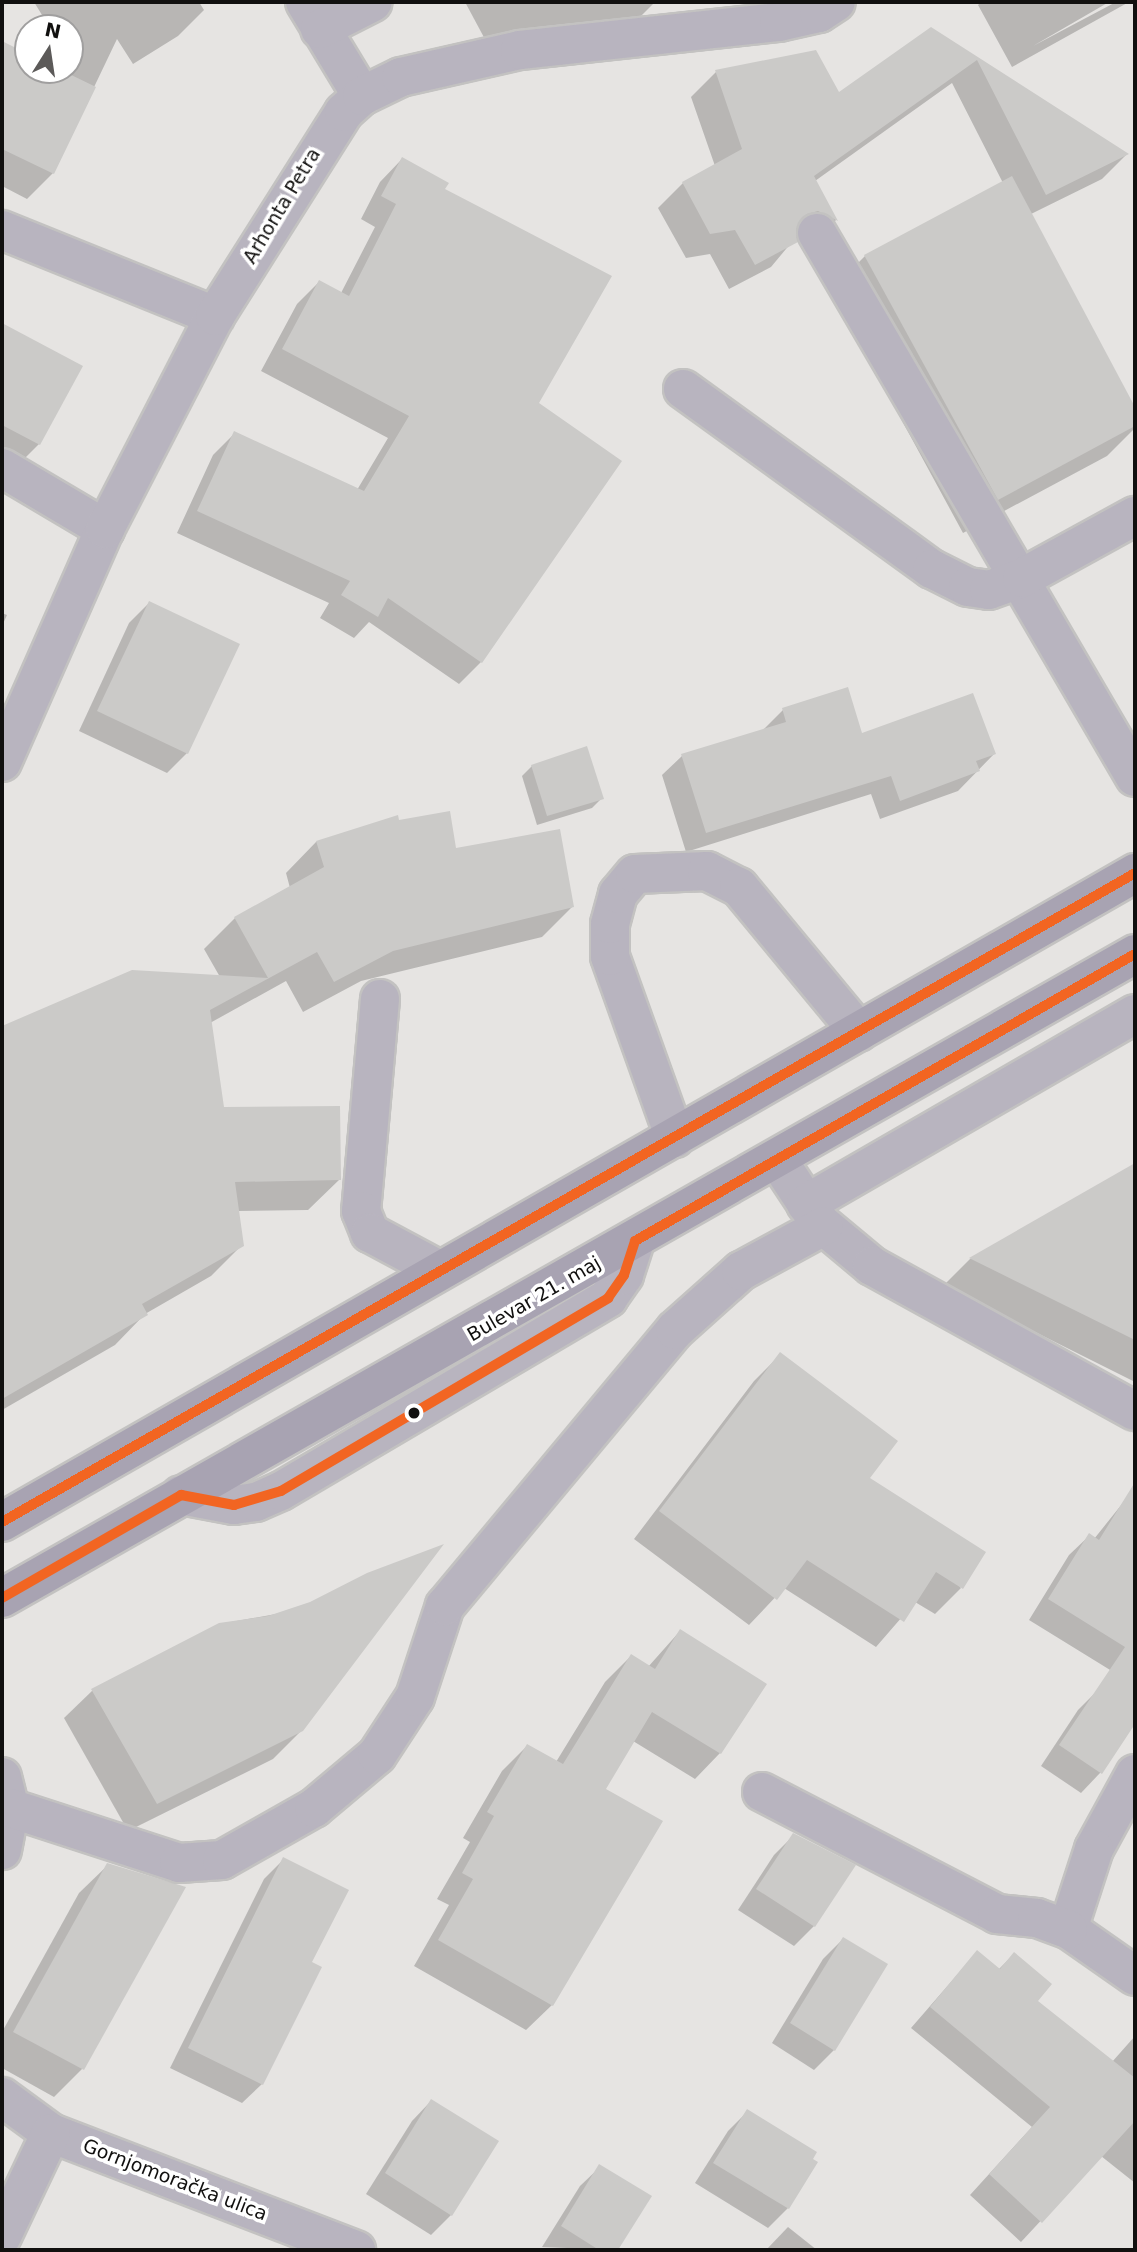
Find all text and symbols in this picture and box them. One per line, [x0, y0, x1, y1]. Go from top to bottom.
north arrow [14, 14, 84, 84]
text: N [43, 18, 63, 43]
street label: Arhonta Petra [239, 144, 325, 268]
street label: Bulevar 21. maj [463, 1252, 605, 1346]
unlabelled marker [407, 1406, 421, 1420]
street label: Gornjomoračka ulica [79, 2134, 271, 2226]

